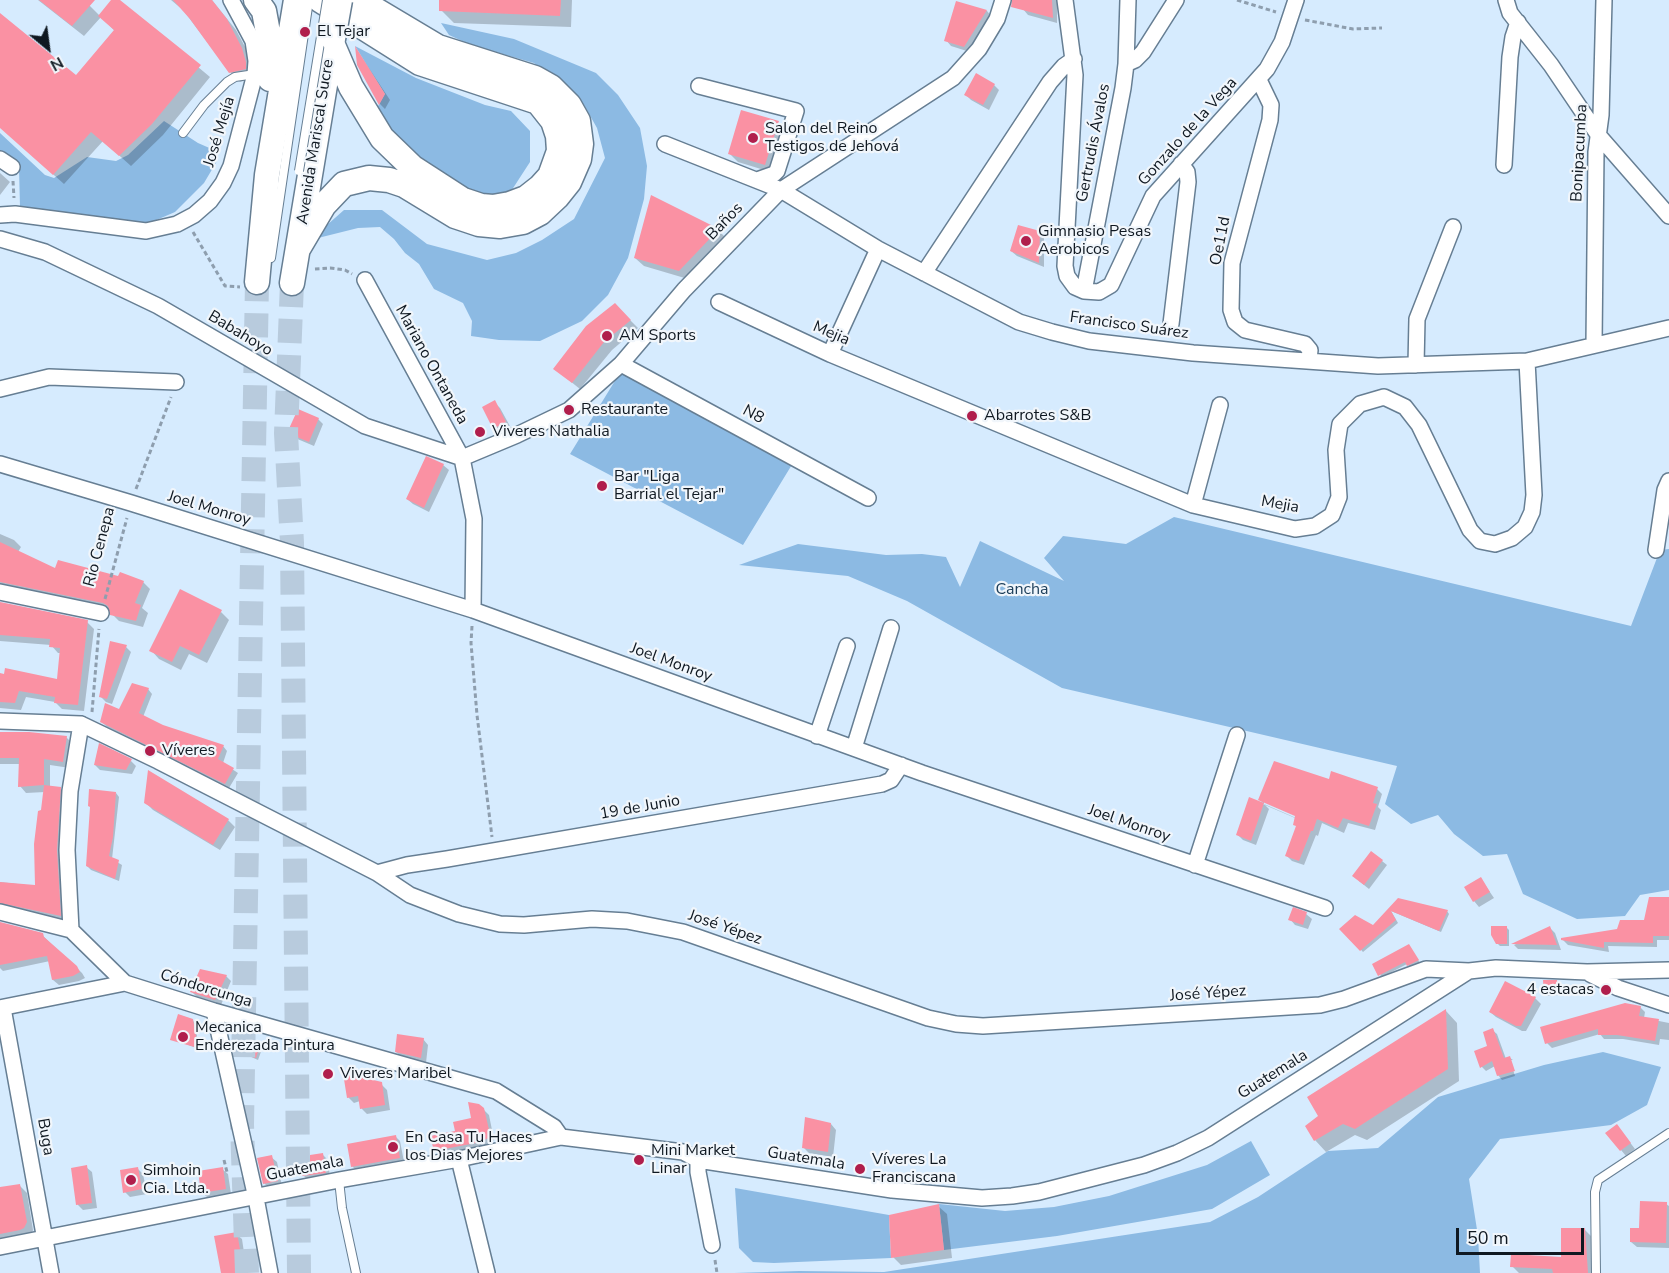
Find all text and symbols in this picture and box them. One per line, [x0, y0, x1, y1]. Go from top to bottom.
north arrow [18, 18, 78, 78]
place label: El Tejar [317, 22, 370, 42]
marker: El Tejar [298, 25, 312, 39]
text: N [46, 51, 67, 76]
street label: Avenida Mariscal Sucre [293, 58, 339, 226]
street label: Gonzalo de la Vega [1134, 74, 1242, 190]
street label: Gertrudis Ávalos [1073, 82, 1115, 204]
street label: José Mejía [200, 94, 240, 170]
street label: Bonipacumba [1568, 103, 1592, 203]
place label: Salon del Reino Testigos de Jehová [765, 119, 899, 157]
marker: Salon del Reino Testigos de Jehová [746, 131, 760, 145]
street label: Baños [702, 199, 748, 245]
street label: Oe11d [1207, 215, 1235, 267]
place label: Gimnasio Pesas Aerobicos [1038, 222, 1151, 260]
marker: Gimnasio Pesas Aerobicos [1019, 234, 1033, 248]
street label: Mariano Ontaneda [390, 302, 472, 428]
street label: Babahoyo [204, 307, 276, 361]
street label: Francisco Suárez [1068, 308, 1190, 344]
street label: Mejia [810, 318, 852, 350]
place label: AM Sports [619, 326, 696, 346]
marker: AM Sports [600, 329, 614, 343]
place label: Restaurante [581, 400, 668, 420]
street label: N8 [739, 401, 767, 429]
marker: Restaurante [562, 403, 576, 417]
place label: Abarrotes S&B [984, 406, 1091, 426]
marker: Abarrotes S&B [965, 409, 979, 423]
place label: Viveres Nathalia [492, 422, 610, 442]
marker: Viveres Nathalia [473, 425, 487, 439]
place label: Bar "Liga Barrial el Tejar" [614, 467, 724, 505]
marker: Bar "Liga Barrial el Tejar" [595, 479, 609, 493]
street label: Joel Monroy [165, 487, 253, 531]
street label: Mejia [1260, 492, 1300, 518]
street label: Rio Cenepa [80, 505, 120, 589]
park label: Cancha [995, 580, 1049, 600]
street label: Joel Monroy [627, 639, 715, 687]
place label: Víveres [162, 741, 215, 761]
marker: Víveres [143, 744, 157, 758]
street label: 19 de Junio [598, 792, 682, 824]
street label: Joel Monroy [1085, 801, 1173, 847]
street label: José Yépez [686, 906, 764, 950]
street label: Cóndorcunga [158, 966, 254, 1012]
place label: 4 estacas [1527, 980, 1594, 1000]
street label: José Yépez [1169, 982, 1247, 1006]
marker: 4 estacas [1599, 983, 1613, 997]
place label: Mecanica Enderezada Pintura [195, 1018, 335, 1056]
marker: Mecanica Enderezada Pintura [176, 1030, 190, 1044]
street label: Guatemala [1235, 1046, 1311, 1104]
place label: Viveres Maribel [340, 1064, 451, 1084]
marker: Viveres Maribel [321, 1067, 335, 1081]
street label: Buga [32, 1117, 58, 1157]
place label: En Casa Tu Haces los Dias Mejores [405, 1128, 532, 1166]
marker: En Casa Tu Haces los Dias Mejores [386, 1140, 400, 1154]
place label: Mini Market Linar [651, 1141, 735, 1179]
street label: Guatemala [766, 1143, 846, 1175]
place label: Víveres La Franciscana [872, 1150, 956, 1188]
street label: Guatemala [265, 1152, 345, 1186]
marker: Mini Market Linar [632, 1153, 646, 1167]
place label: Simhoin Cia. Ltda. [143, 1161, 209, 1199]
marker: Víveres La Franciscana [853, 1162, 867, 1176]
marker: Simhoin Cia. Ltda. [124, 1173, 138, 1187]
scale bar [1459, 1216, 1586, 1254]
text: 50 m [1467, 1226, 1509, 1250]

